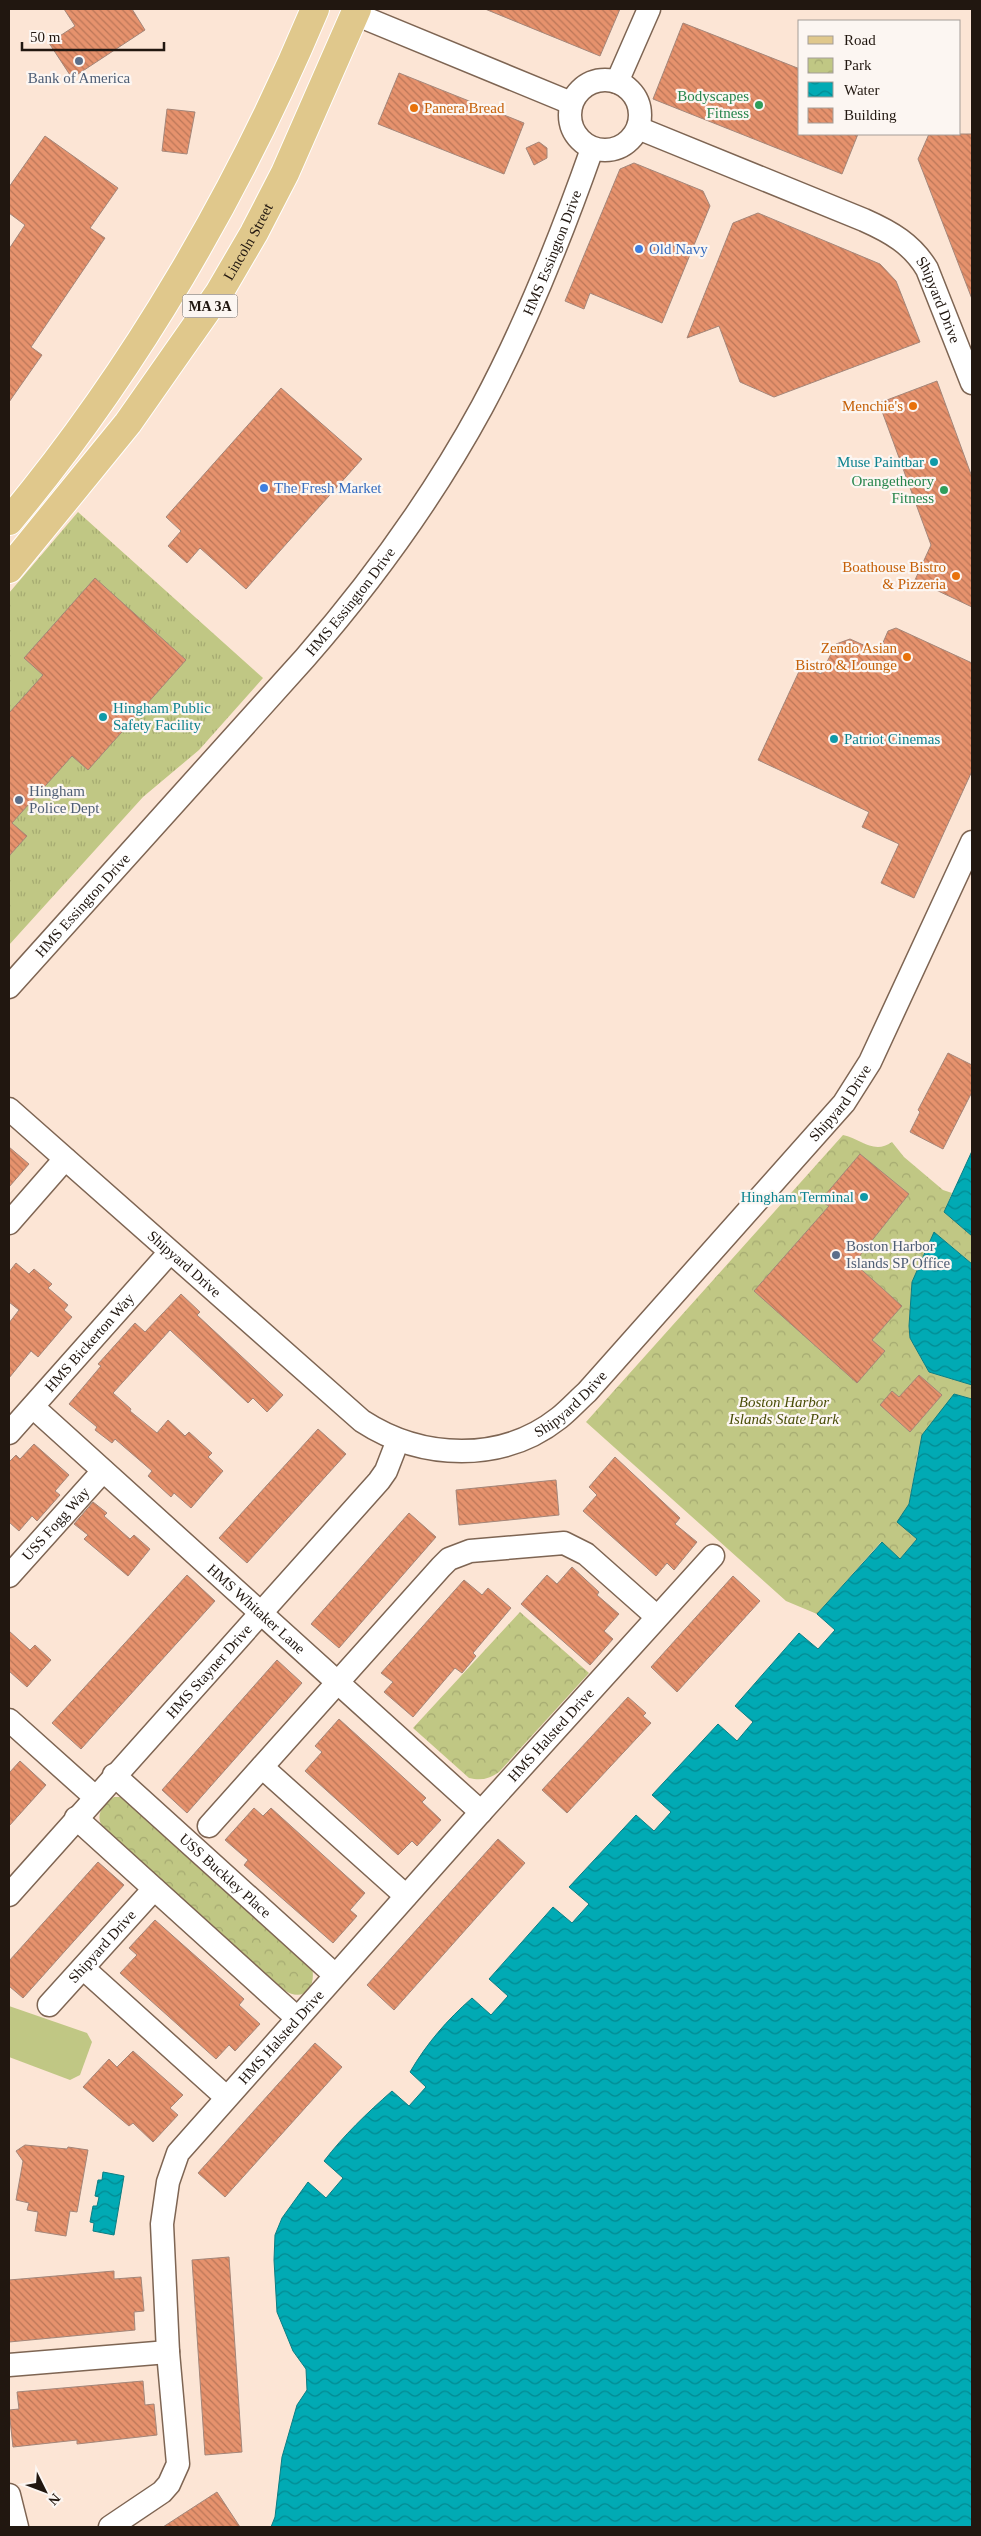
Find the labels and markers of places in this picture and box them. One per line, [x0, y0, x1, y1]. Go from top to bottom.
marker: Bank of America [73, 55, 85, 67]
place label: Bank of America [28, 70, 131, 86]
place label: Bodyscapes Fitness [677, 88, 749, 121]
marker: Bodyscapes Fitness [753, 99, 765, 111]
place label: Panera Bread [424, 100, 505, 116]
marker: Panera Bread [408, 102, 420, 114]
place label: Old Navy [649, 241, 708, 257]
marker: Old Navy [633, 243, 645, 255]
place label: Menchie's [842, 398, 903, 414]
marker: Menchie's [907, 400, 919, 412]
place label: Muse Paintbar [837, 454, 924, 470]
marker: Muse Paintbar [928, 456, 940, 468]
place label: Orangetheory Fitness [852, 473, 934, 506]
place label: The Fresh Market [274, 480, 382, 496]
marker: The Fresh Market [258, 482, 270, 494]
marker: Orangetheory Fitness [938, 484, 950, 496]
place label: Boathouse Bistro & Pizzeria [842, 559, 946, 592]
marker: Boathouse Bistro & Pizzeria [950, 570, 962, 582]
place label: Zendo Asian Bistro & Lounge [795, 640, 897, 673]
marker: Zendo Asian Bistro & Lounge [901, 651, 913, 663]
place label: Hingham Public Safety Facility [113, 700, 211, 733]
marker: Hingham Public Safety Facility [97, 711, 109, 723]
place label: Patriot Cinemas [844, 731, 940, 747]
marker: Patriot Cinemas [828, 733, 840, 745]
place label: Hingham Police Dept [29, 783, 100, 816]
marker: Hingham Police Dept [13, 794, 25, 806]
place label: Hingham Terminal [741, 1189, 854, 1205]
marker: Hingham Terminal [858, 1191, 870, 1203]
place label: Boston Harbor Islands SP Office [846, 1238, 951, 1271]
marker: Boston Harbor Islands SP Office [830, 1249, 842, 1261]

